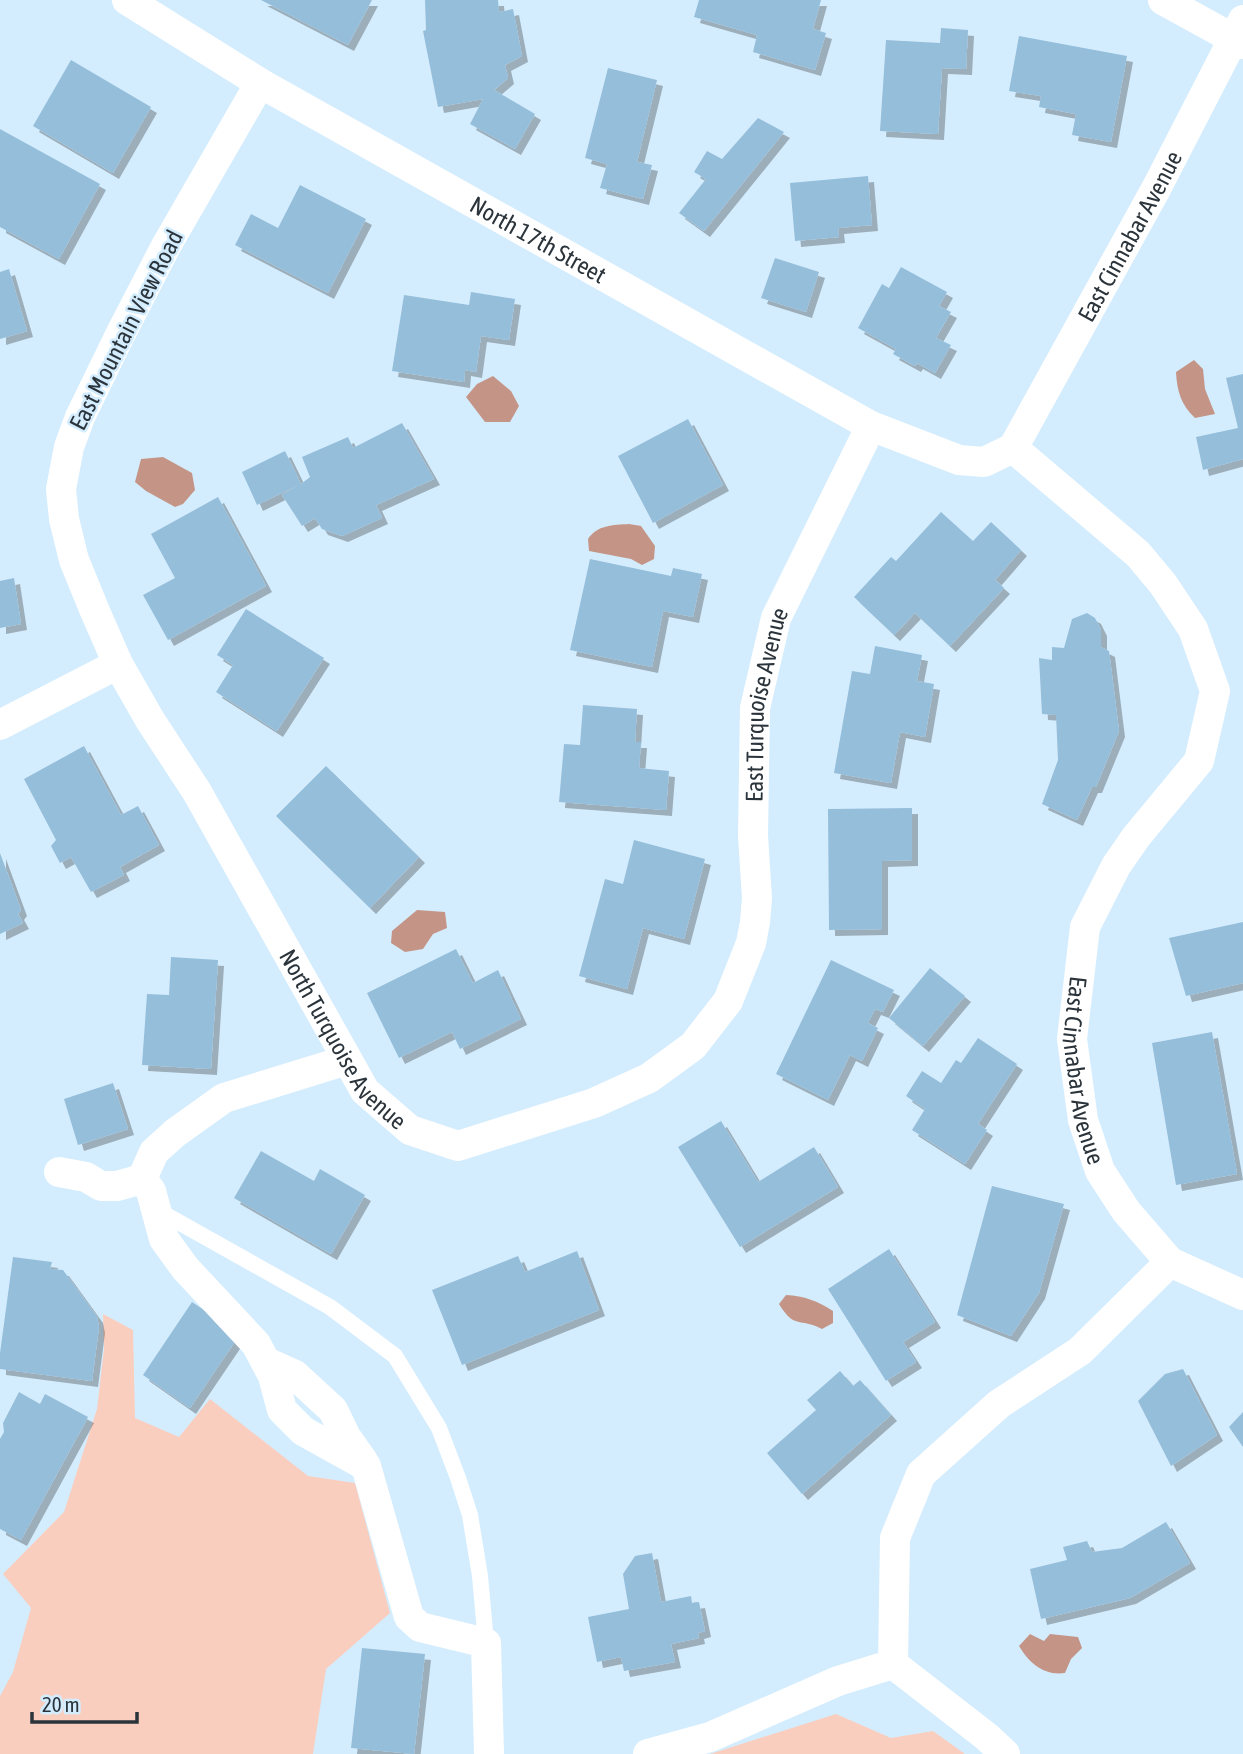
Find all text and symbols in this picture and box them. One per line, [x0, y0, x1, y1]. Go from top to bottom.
street label: East Cinnabar Avenue [1072, 146, 1187, 326]
street label: North 17th Street [466, 190, 611, 288]
street label: East Mountain View Road [64, 226, 188, 434]
street label: East Turquoise Avenue [740, 603, 793, 802]
street label: North Turquoise Avenue [275, 944, 412, 1134]
street label: East Cinnabar Avenue [1058, 975, 1110, 1168]
scale bar [32, 1680, 136, 1724]
text: 20 m [42, 1692, 80, 1716]

